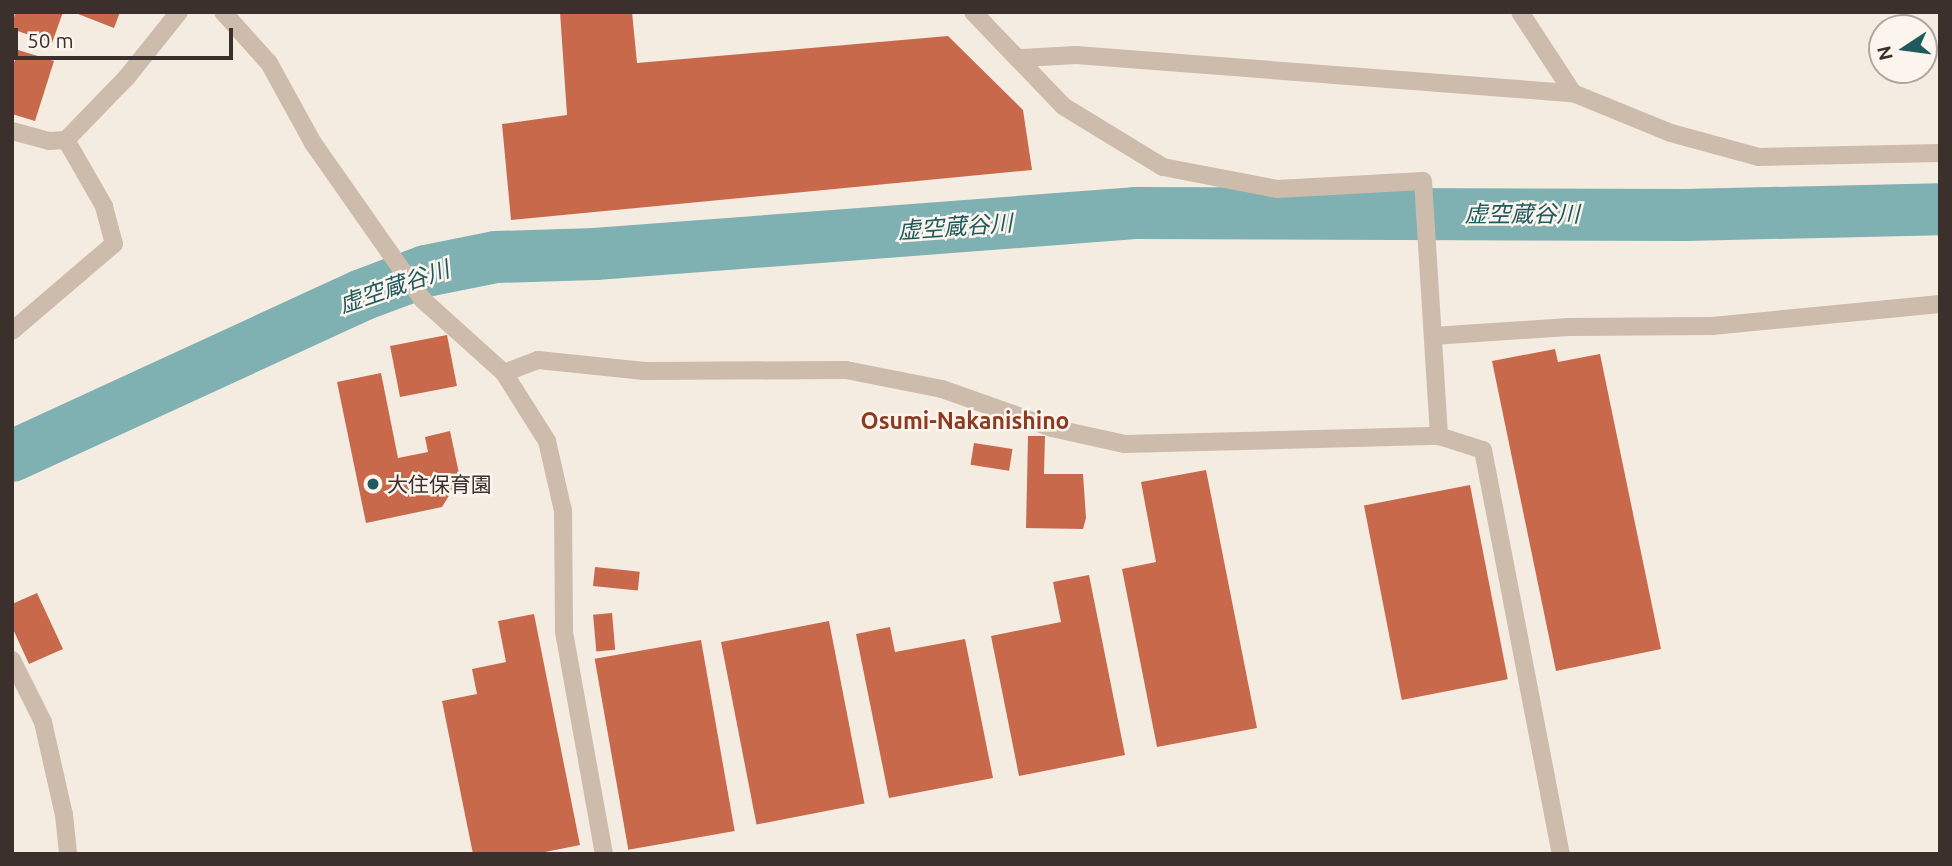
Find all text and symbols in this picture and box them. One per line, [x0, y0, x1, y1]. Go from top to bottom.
scale bar [18, 14, 236, 58]
north arrow [1868, 14, 1938, 84]
text: 50 m [27, 28, 74, 52]
text: N [1872, 44, 1897, 63]
water label: 虚空蔵谷川 [1465, 200, 1579, 228]
water label: 虚空蔵谷川 [897, 209, 1013, 245]
water label: 虚空蔵谷川 [335, 255, 453, 319]
district label: Osumi-Nakanishino [861, 407, 1069, 435]
place label: 大住保育園 [387, 471, 492, 497]
marker: 大住保育園 [365, 476, 381, 492]

